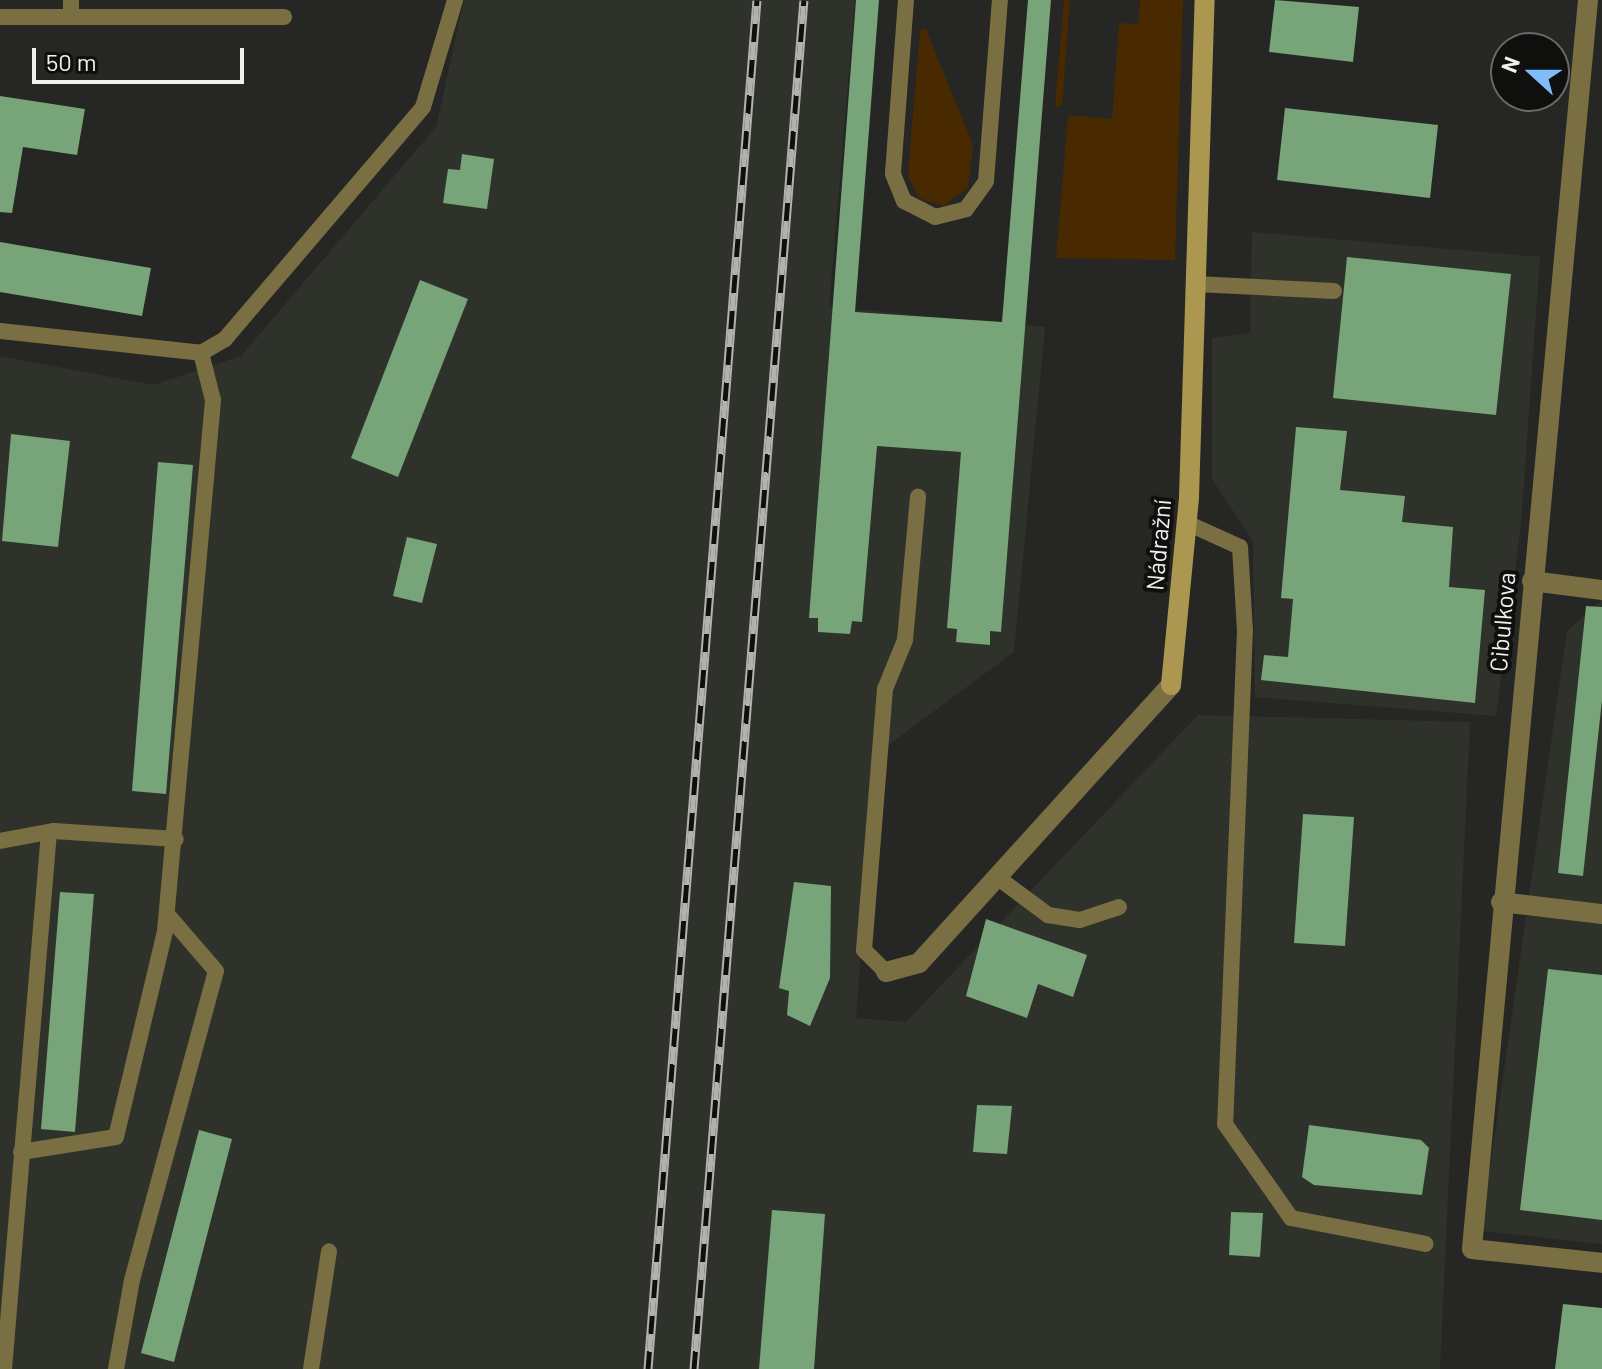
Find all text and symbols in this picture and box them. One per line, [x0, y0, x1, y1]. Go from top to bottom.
scale bar [36, 32, 248, 82]
north arrow [1490, 32, 1570, 112]
text: 50 m [46, 47, 97, 76]
text: N [1495, 53, 1524, 76]
street label: Nádražní [1140, 498, 1176, 592]
street label: Cibulkova [1483, 571, 1521, 673]

